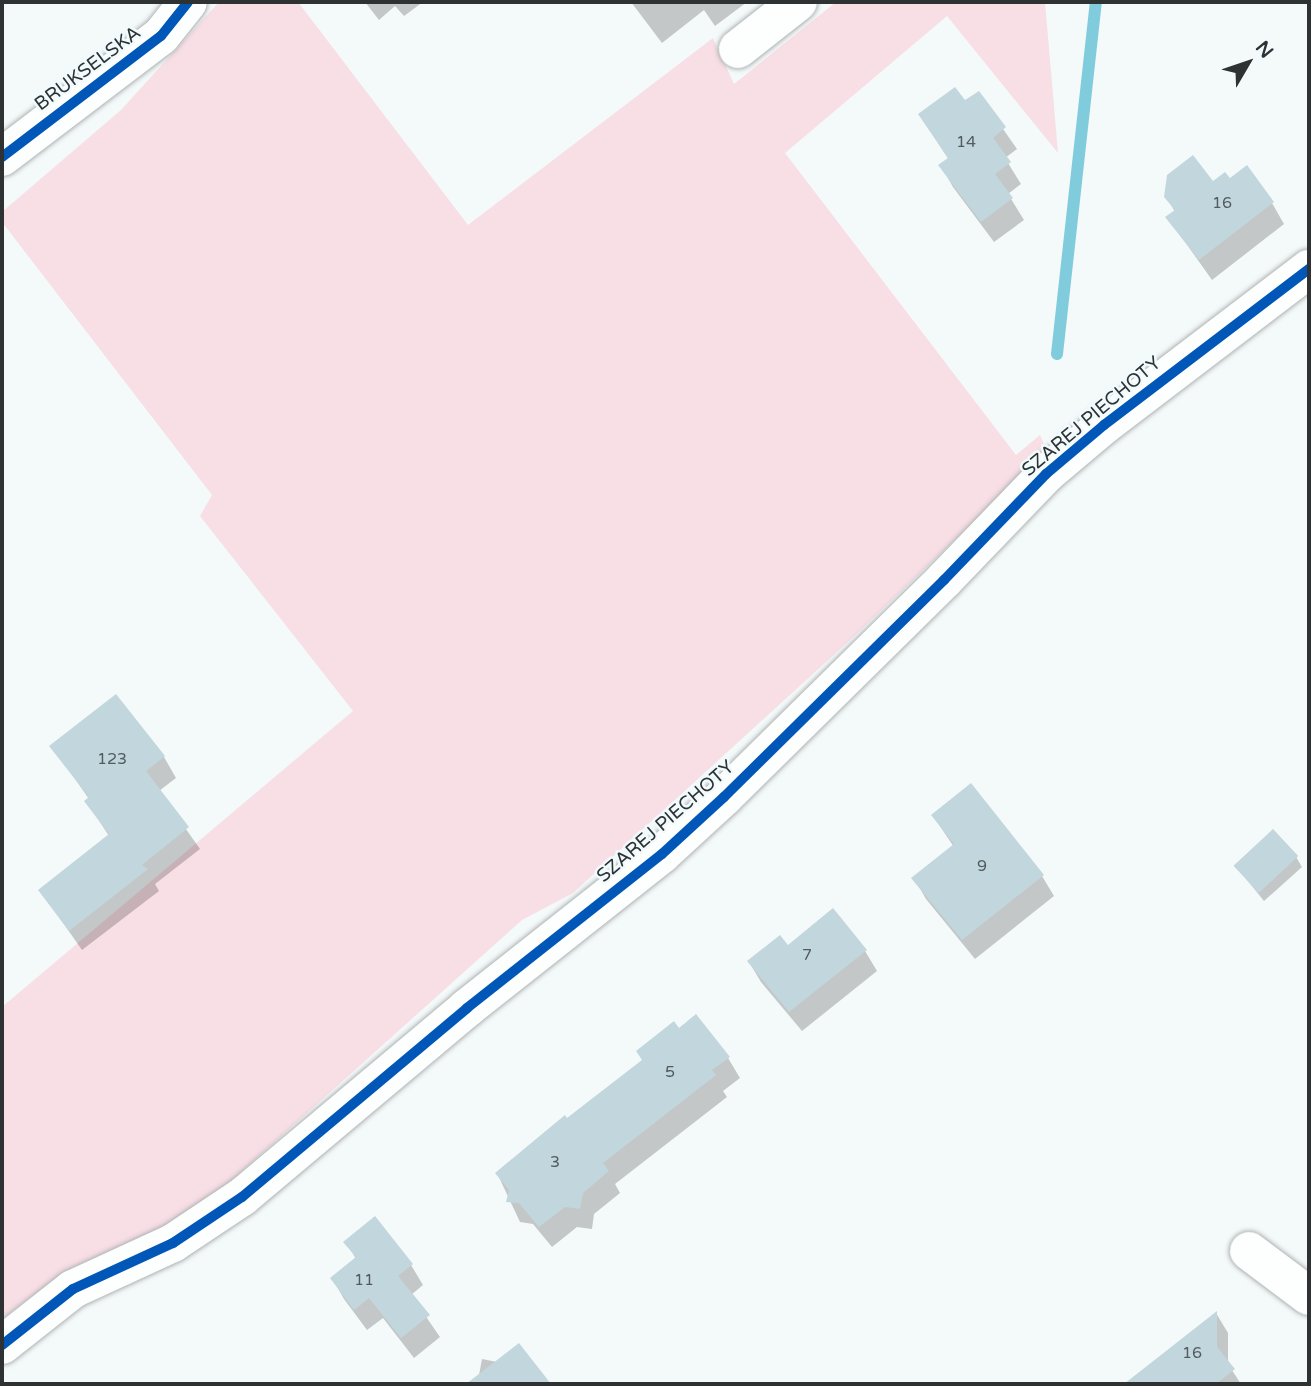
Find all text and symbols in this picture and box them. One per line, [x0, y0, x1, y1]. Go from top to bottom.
street label: BRUKSELSKA [30, 22, 146, 116]
north arrow [1213, 28, 1283, 98]
text: N [1251, 37, 1278, 63]
house number: 14 [956, 132, 976, 152]
house number: 16 [1212, 193, 1232, 213]
street label: SZAREJ PIECHOTY [1018, 352, 1166, 482]
house number: 123 [97, 749, 127, 769]
street label: SZAREJ PIECHOTY [593, 756, 739, 888]
house number: 9 [977, 856, 987, 876]
house number: 7 [802, 945, 812, 965]
house number: 5 [665, 1062, 675, 1082]
house number: 3 [550, 1152, 560, 1172]
house number: 11 [354, 1270, 374, 1290]
house number: 16 [1182, 1343, 1202, 1363]

